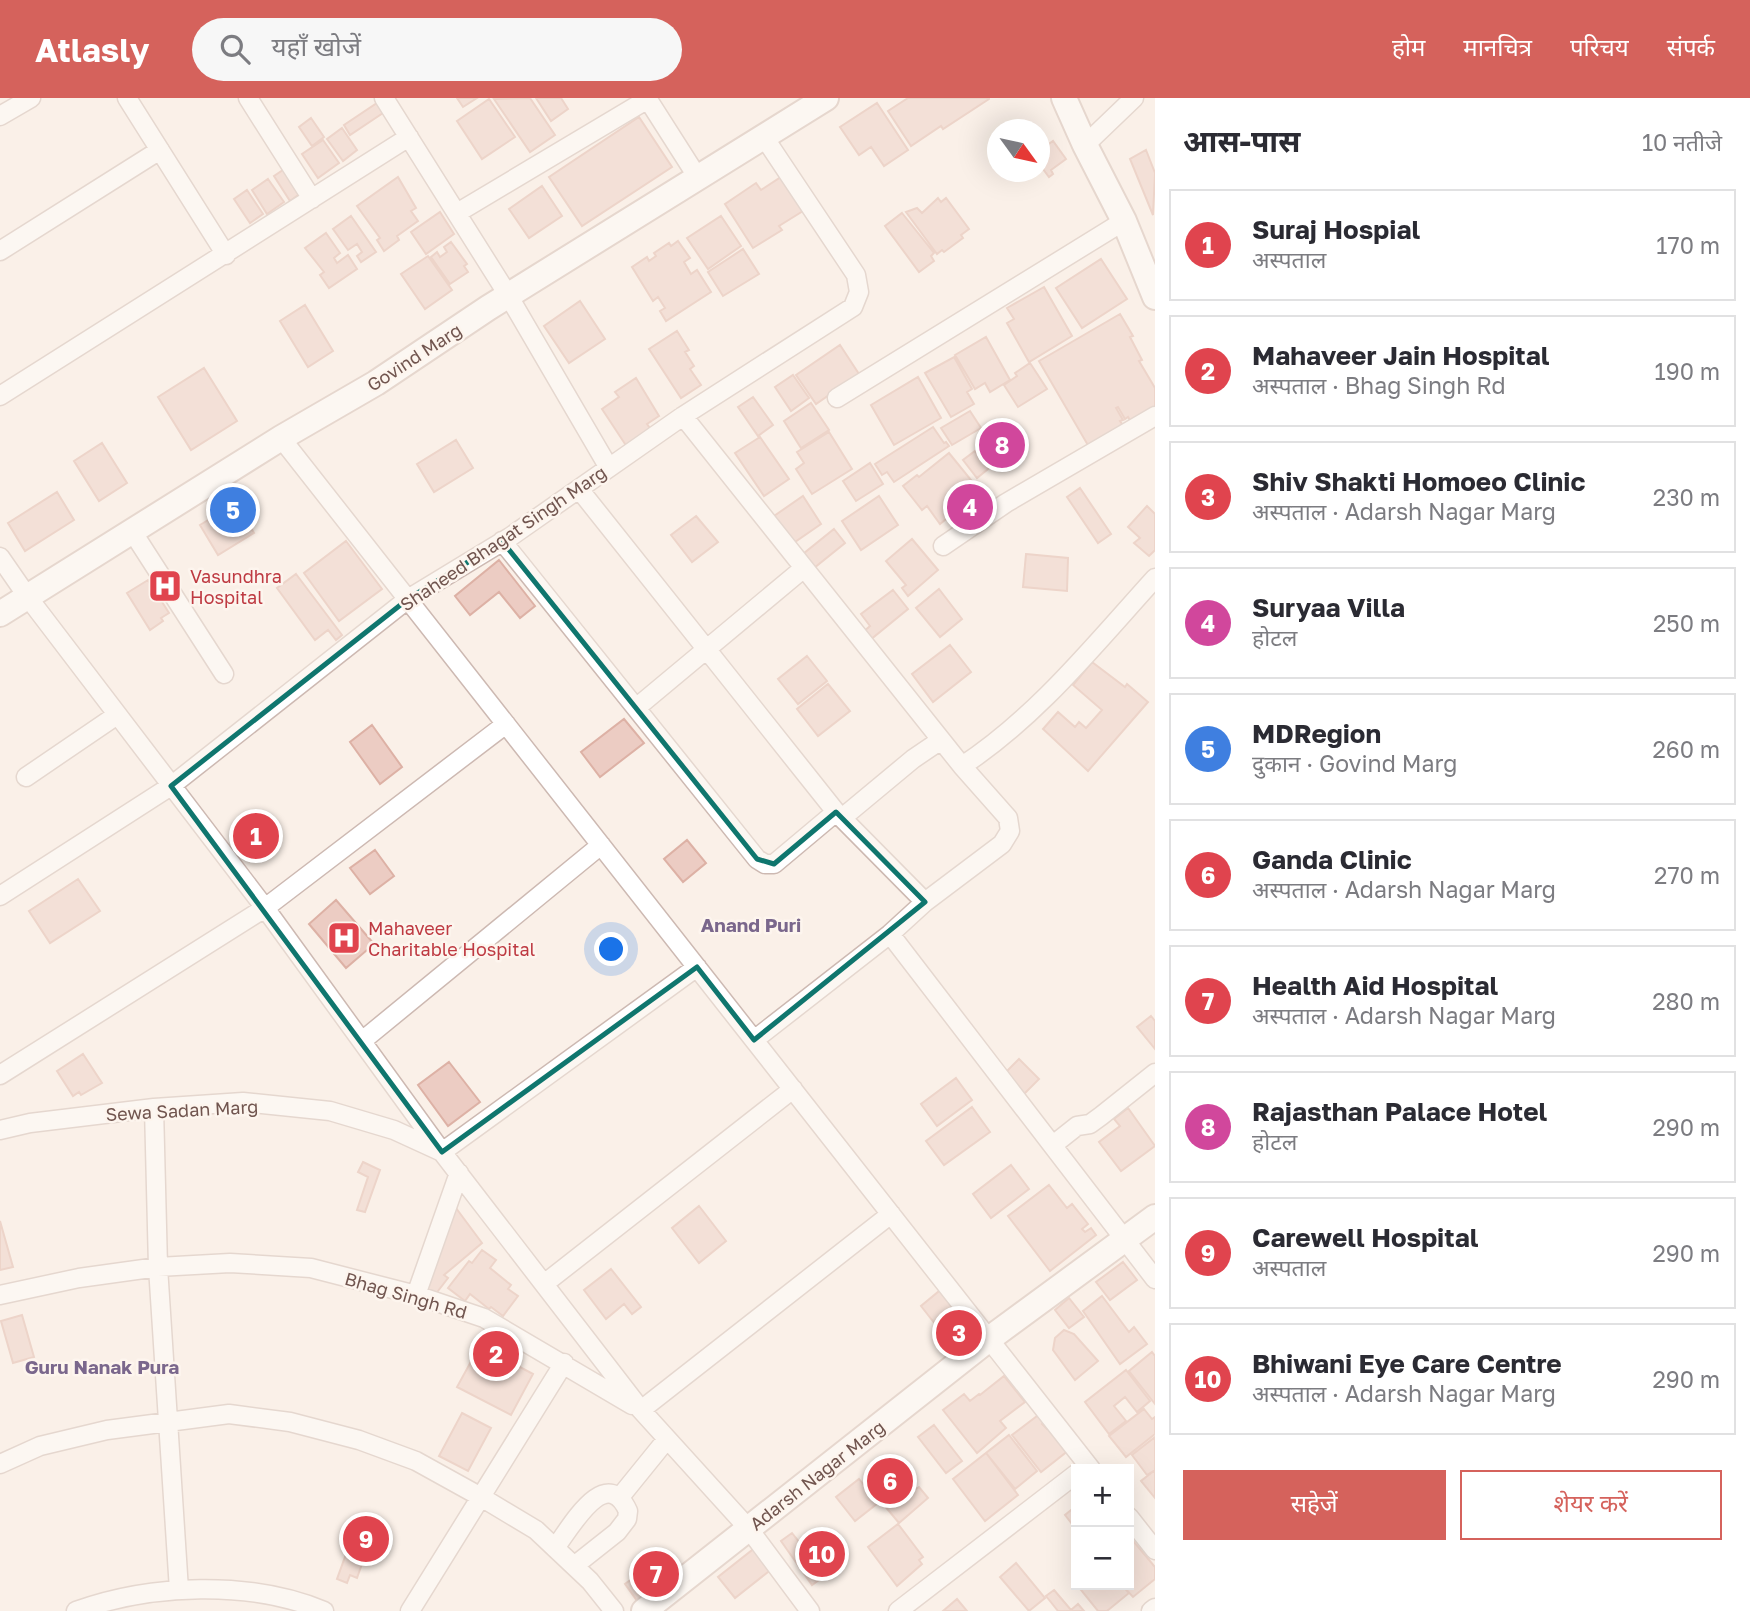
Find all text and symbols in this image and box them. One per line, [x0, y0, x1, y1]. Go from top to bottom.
search box [192, 18, 682, 81]
text: Atlasly [35, 30, 150, 69]
icon: search [216, 30, 254, 68]
text: यहाँ खोजें [272, 31, 361, 62]
text: होम [1392, 32, 1425, 61]
text: मानचित्र [1463, 32, 1532, 61]
text: परिचय [1570, 32, 1629, 61]
text: संपर्क [1667, 32, 1715, 61]
north arrow [987, 119, 1050, 182]
text: आस-पास [1183, 123, 1300, 159]
text: 10 नतीजे [1642, 128, 1722, 156]
text: Suraj Hospial [1252, 214, 1420, 245]
text: 1 [1202, 231, 1214, 259]
text: 170 m [1656, 231, 1720, 259]
text: अस्पताल [1252, 245, 1326, 273]
street label: Govind Marg [363, 318, 465, 396]
text: Mahaveer Jain Hospital [1252, 340, 1550, 371]
text: 2 [1201, 357, 1215, 385]
text: 190 m [1655, 357, 1720, 385]
text: अस्पताल · Bhag Singh Rd [1252, 371, 1506, 399]
pin: 8 [979, 419, 1025, 471]
street label: Shaheed Bhagat Singh Marg [396, 461, 610, 615]
text: Shiv Shakti Homoeo Clinic [1252, 466, 1585, 497]
pin: 4 [947, 481, 993, 533]
text: 3 [1201, 483, 1215, 511]
text: 230 m [1653, 483, 1720, 511]
pin: 5 [210, 484, 256, 536]
text: अस्पताल · Adarsh Nagar Marg [1252, 497, 1556, 525]
place label: Vasundhra Hospital [190, 565, 282, 608]
hospital icon: Vasundhra Hospital [146, 567, 184, 605]
text: Suryaa Villa [1252, 592, 1405, 623]
text: 4 [1201, 609, 1215, 637]
text: 250 m [1653, 609, 1720, 637]
text: होटल [1252, 623, 1297, 651]
text: MDRegion [1252, 718, 1381, 749]
text: 5 [1201, 735, 1215, 763]
text: 260 m [1652, 735, 1720, 763]
text: दुकान · Govind Marg [1252, 749, 1457, 777]
pin: 1 [233, 810, 279, 862]
text: Ganda Clinic [1252, 844, 1412, 875]
text: 6 [1201, 861, 1215, 889]
text: 270 m [1654, 861, 1720, 889]
text: अस्पताल · Adarsh Nagar Marg [1252, 875, 1556, 903]
district label: Anand Puri [701, 913, 801, 936]
place label: Mahaveer Charitable Hospital [368, 917, 536, 960]
hospital icon: Mahaveer Charitable Hospital [325, 919, 363, 957]
your location [594, 932, 628, 966]
text: Health Aid Hospital [1252, 970, 1498, 1001]
text: 7 [1202, 987, 1214, 1015]
text: 280 m [1652, 987, 1720, 1015]
text: अस्पताल · Adarsh Nagar Marg [1252, 1001, 1556, 1029]
street label: Sewa Sadan Marg [105, 1095, 259, 1125]
text: Rajasthan Palace Hotel [1252, 1096, 1547, 1127]
text: 8 [1201, 1113, 1215, 1141]
text: 290 m [1652, 1113, 1720, 1141]
text: होटल [1252, 1127, 1297, 1155]
text: Carewell Hospital [1252, 1222, 1478, 1253]
text: 9 [1201, 1239, 1215, 1267]
text: 290 m [1652, 1239, 1720, 1267]
text: अस्पताल [1252, 1253, 1326, 1281]
street label: Bhag Singh Rd [342, 1267, 470, 1323]
pin: 3 [936, 1307, 982, 1359]
pin: 2 [473, 1328, 519, 1380]
text: Bhiwani Eye Care Centre [1252, 1348, 1562, 1379]
district label: Guru Nanak Pura [25, 1355, 179, 1378]
text: 10 [1195, 1365, 1221, 1393]
text: 290 m [1652, 1365, 1720, 1393]
text: अस्पताल · Adarsh Nagar Marg [1252, 1379, 1556, 1407]
street label: Adarsh Nagar Marg [745, 1415, 889, 1535]
pin: 6 [867, 1455, 913, 1507]
map controls [1071, 1464, 1134, 1590]
button: + [1071, 1464, 1134, 1527]
button: सहेजें [1183, 1470, 1446, 1540]
button: शेयर करें [1460, 1470, 1722, 1540]
pin: 9 [343, 1513, 389, 1565]
button: − [1071, 1527, 1134, 1590]
pin: 10 [799, 1528, 845, 1580]
pin: 7 [633, 1548, 679, 1600]

